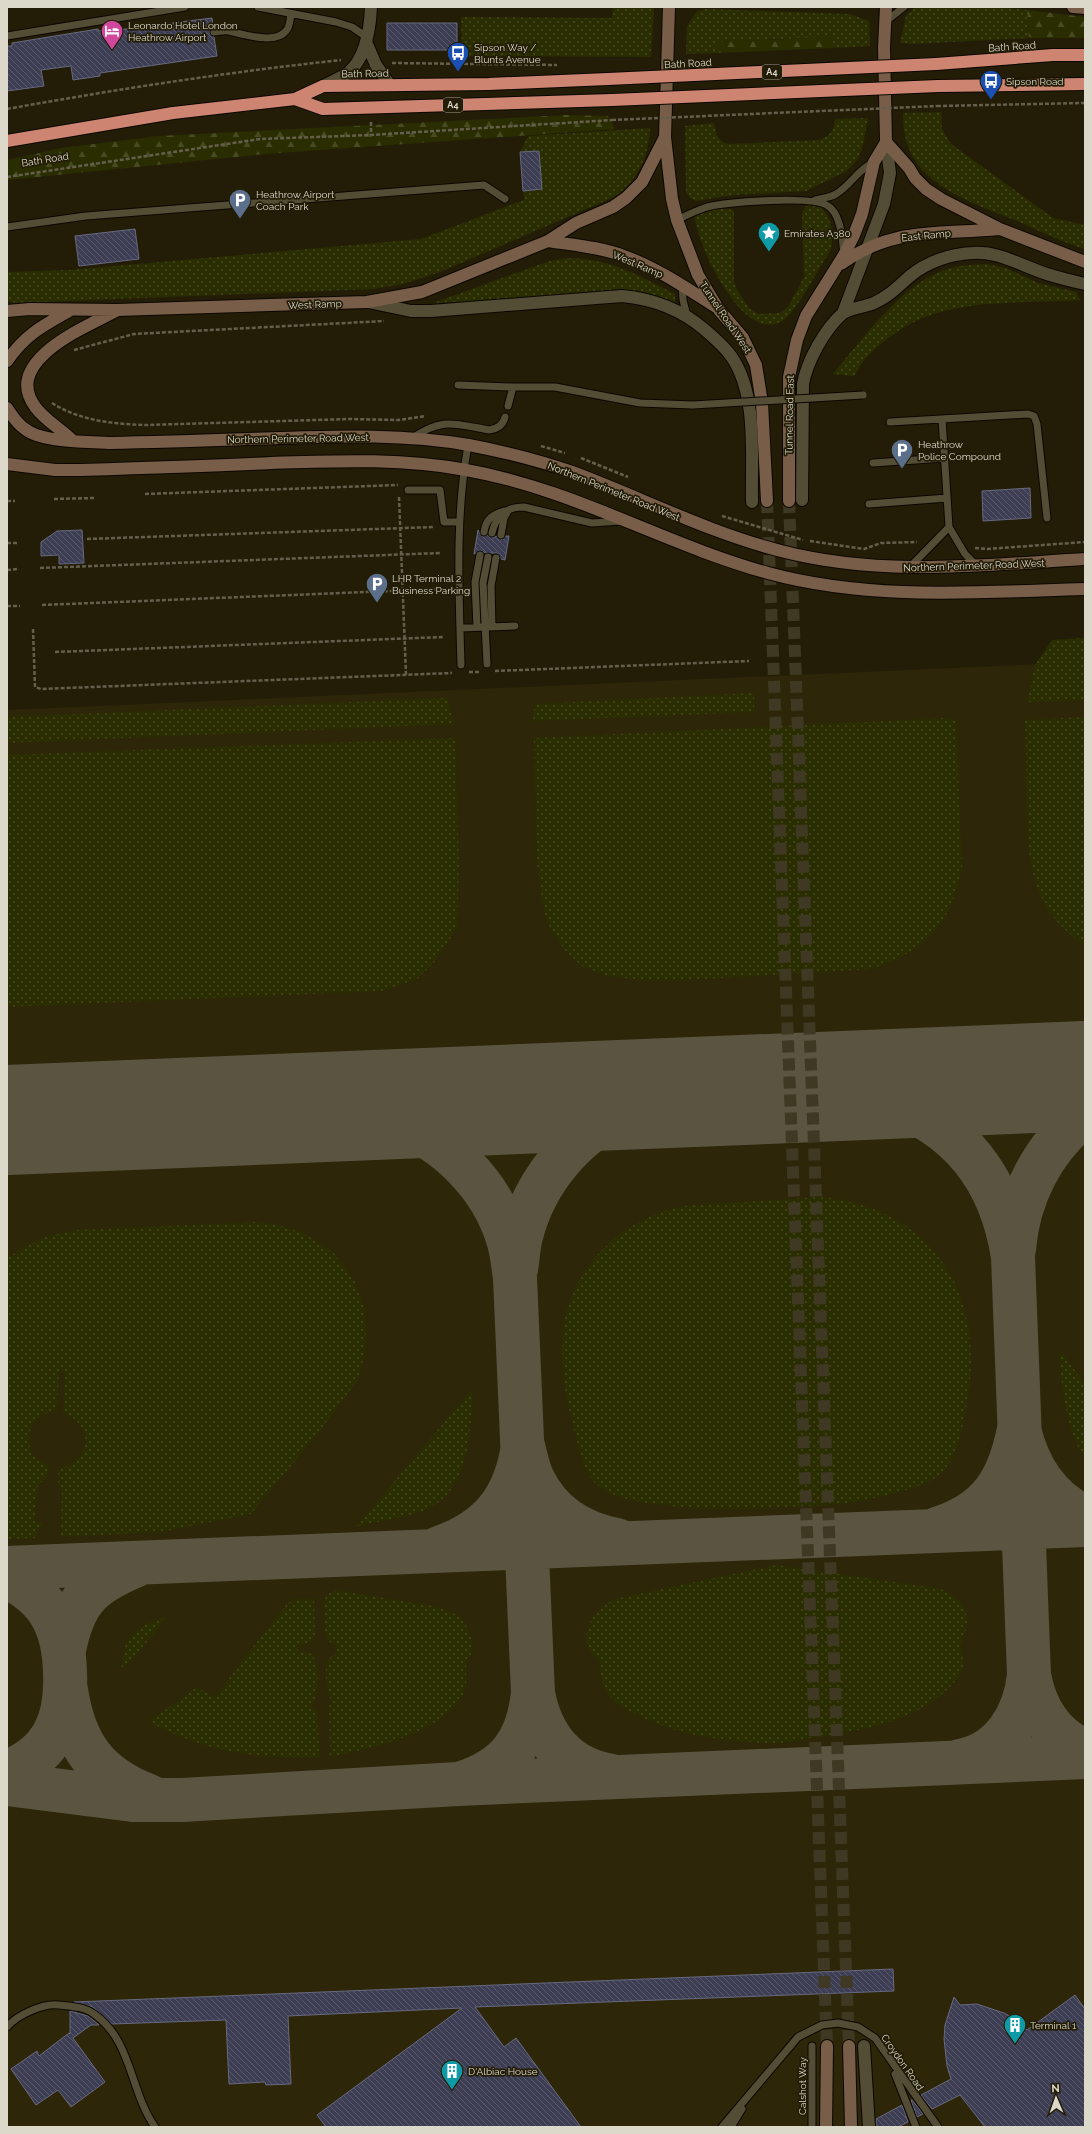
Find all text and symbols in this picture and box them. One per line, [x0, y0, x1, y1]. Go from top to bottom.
hotel icon: Leonardo Hotel London Heathrow Airport [99, 18, 125, 51]
place label: Leonardo Hotel London Heathrow Airport [128, 20, 238, 43]
street label: Bath Road [988, 39, 1036, 54]
bus stop icon: Sipson Way / Blunts Avenue [445, 40, 471, 73]
place label: Sipson Way / Blunts Avenue [474, 42, 541, 65]
street label: Bath Road [664, 57, 712, 70]
road number: A4 [762, 65, 782, 79]
street label: Bath Road [341, 68, 389, 79]
bus stop icon: Sipson Road [978, 68, 1004, 101]
place label: Sipson Road [1006, 76, 1064, 87]
road number: A4 [443, 98, 463, 112]
street label: Bath Road [21, 150, 70, 169]
parking icon: Heathrow Airport Coach Park [227, 187, 253, 220]
place label: Heathrow Airport Coach Park [256, 189, 335, 212]
place icon: Emirates A380 [756, 220, 782, 253]
street label: East Ramp [901, 227, 951, 244]
place label: Emirates A380 [784, 228, 851, 239]
street label: West Ramp [611, 249, 665, 280]
street label: Tunnel Road West [698, 279, 754, 356]
street label: West Ramp [288, 298, 342, 311]
street label: Tunnel Road East [783, 374, 796, 455]
street label: Northern Perimeter Road West [227, 432, 370, 445]
parking icon: Heathrow Police Compound [889, 437, 915, 470]
place label: Heathrow Police Compound [918, 439, 1001, 462]
street label: Northern Perimeter Road West [546, 460, 682, 523]
street label: Northern Perimeter Road West [903, 558, 1046, 573]
parking icon: LHR Terminal 2 Business Parking [364, 571, 390, 604]
place label: LHR Terminal 2 Business Parking [392, 573, 470, 596]
building icon: Terminal 1 [1002, 2012, 1028, 2045]
place label: Terminal 1 [1030, 2020, 1077, 2031]
street label: Croydon Road [879, 2032, 926, 2092]
street label: Calshot Way [797, 2057, 808, 2115]
building icon: D'Albiac House [439, 2058, 465, 2091]
place label: D'Albiac House [468, 2066, 538, 2077]
north arrow [1036, 2078, 1076, 2118]
text: N [1051, 2082, 1060, 2095]

